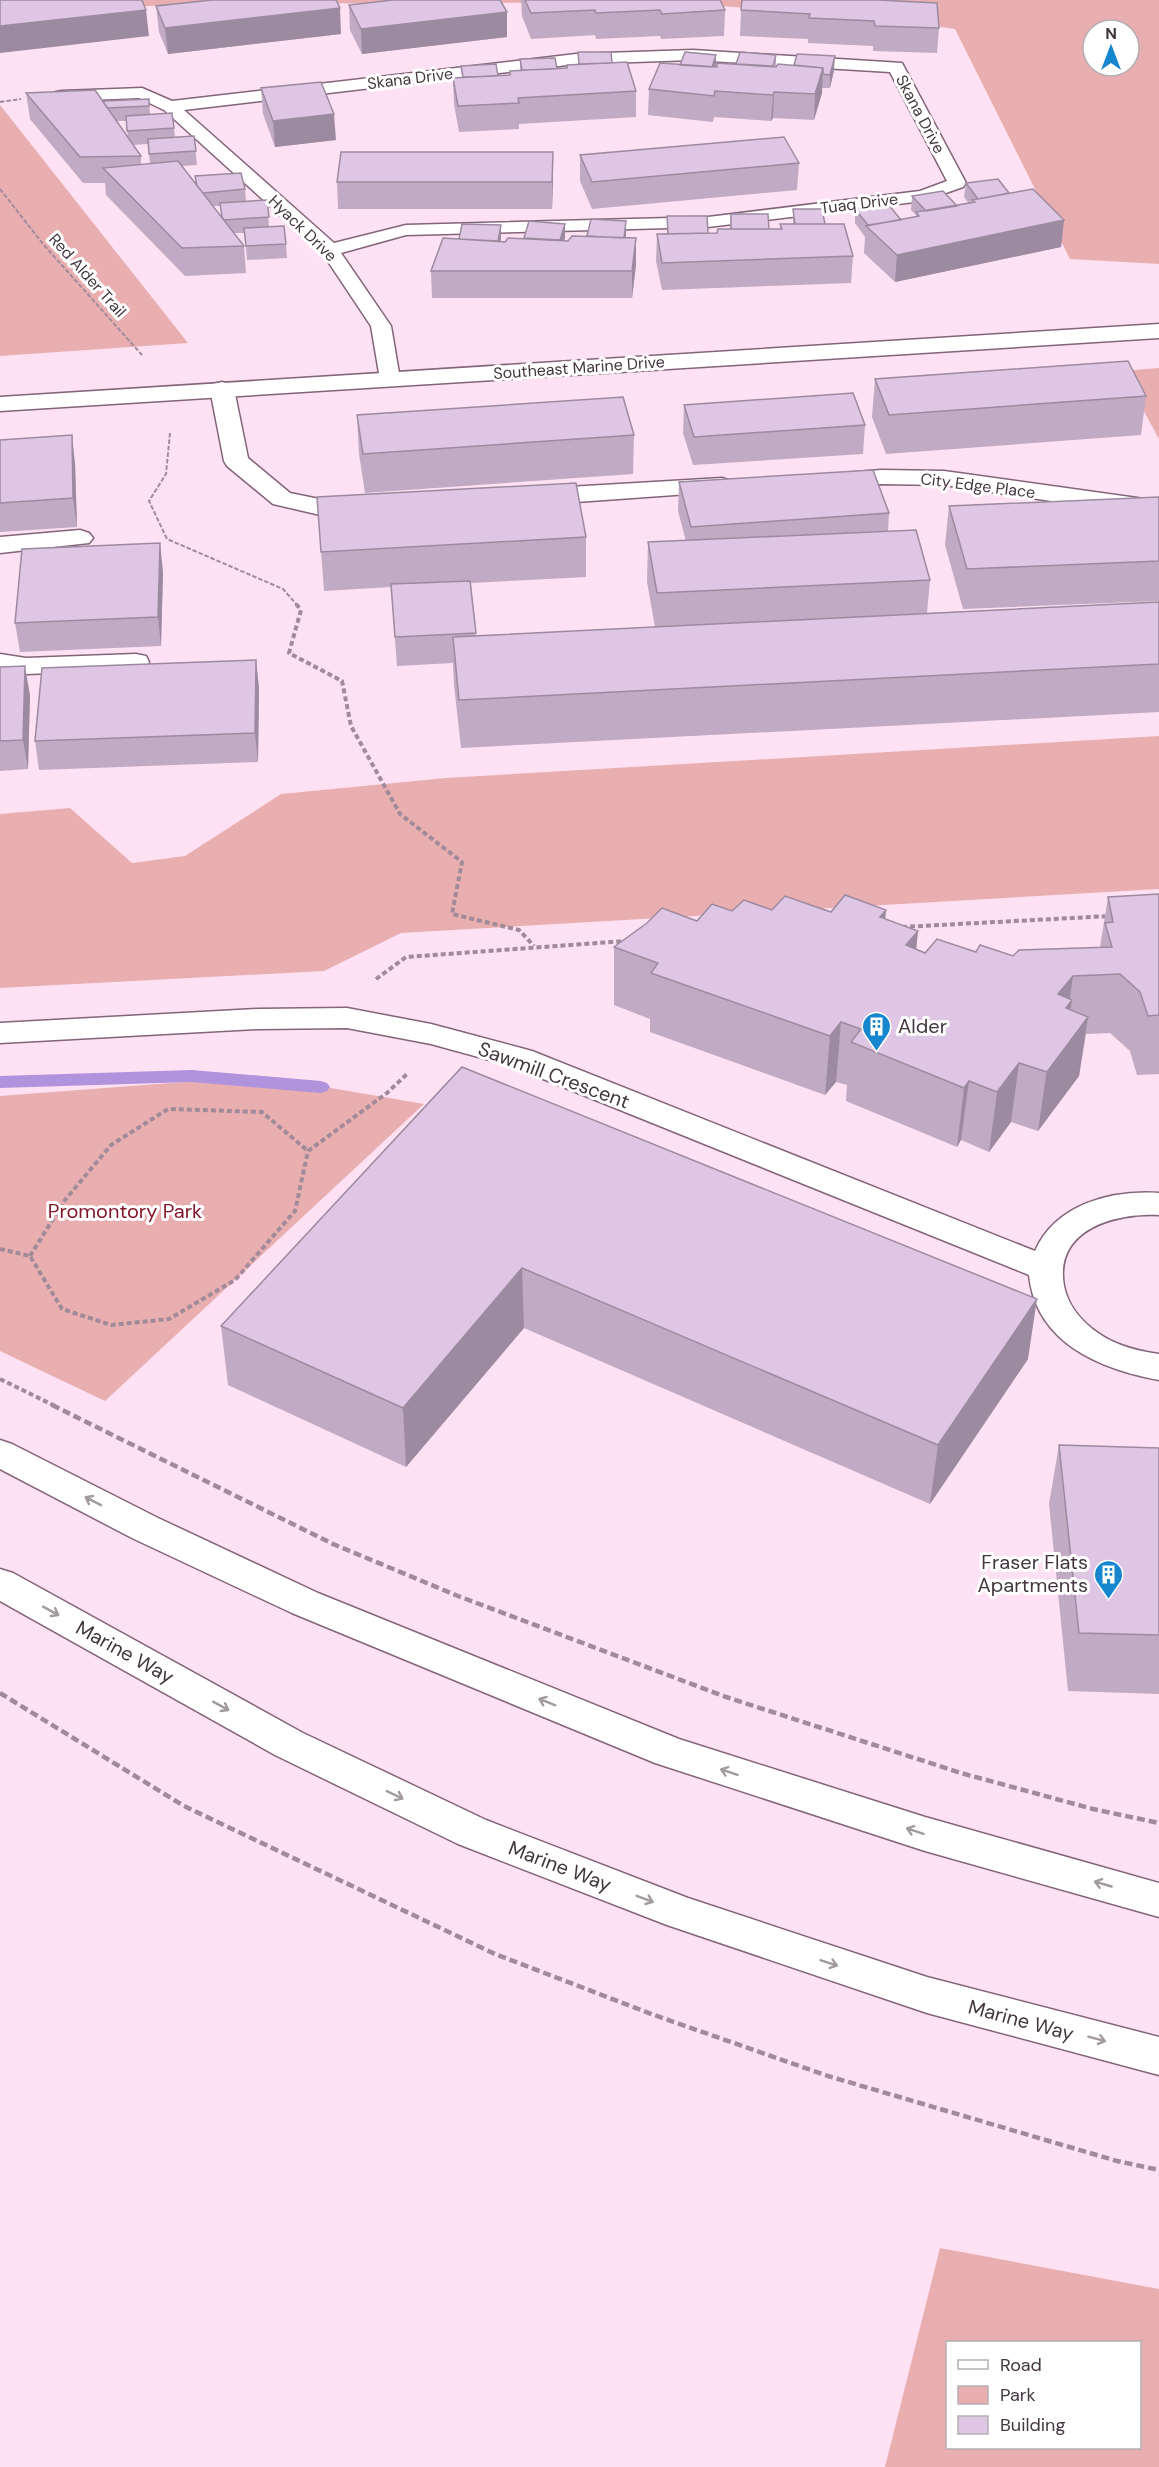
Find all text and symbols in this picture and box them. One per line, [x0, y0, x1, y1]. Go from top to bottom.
north arrow [1081, 18, 1141, 78]
text: N [1105, 23, 1117, 44]
street label: Skana Drive [366, 63, 454, 94]
street label: Skana Drive [891, 71, 950, 157]
street label: Tuaq Drive [819, 188, 899, 219]
street label: Hyack Drive [264, 190, 341, 266]
street label: Red Alder Trail [44, 229, 131, 322]
street label: Southeast Marine Drive [493, 351, 665, 384]
street label: City Edge Place [919, 468, 1037, 503]
building icon: Alder [861, 1010, 893, 1052]
place label: Alder [898, 1013, 947, 1039]
street label: Sawmill Crescent [475, 1036, 633, 1115]
park label: Promontory Park [48, 1198, 202, 1224]
one-way arrow [85, 1495, 103, 1506]
place label: Fraser Flats Apartments [978, 1549, 1088, 1598]
building icon: Fraser Flats Apartments [1093, 1558, 1125, 1600]
one-way arrow [42, 1605, 59, 1617]
street label: Marine Way [71, 1614, 179, 1690]
one-way arrow [539, 1696, 557, 1707]
one-way arrow [212, 1700, 229, 1712]
one-way arrow [720, 1765, 739, 1776]
one-way arrow [385, 1790, 403, 1801]
one-way arrow [906, 1825, 925, 1836]
street label: Marine Way [505, 1834, 615, 1898]
one-way arrow [1094, 1878, 1113, 1890]
one-way arrow [635, 1894, 653, 1905]
one-way arrow [819, 1958, 838, 1969]
street label: Marine Way [965, 1993, 1077, 2047]
one-way arrow [1087, 2034, 1106, 2046]
legend [946, 2341, 1141, 2449]
text: Road [1000, 2353, 1042, 2377]
text: Park [1000, 2383, 1036, 2407]
text: Building [1000, 2413, 1065, 2437]

